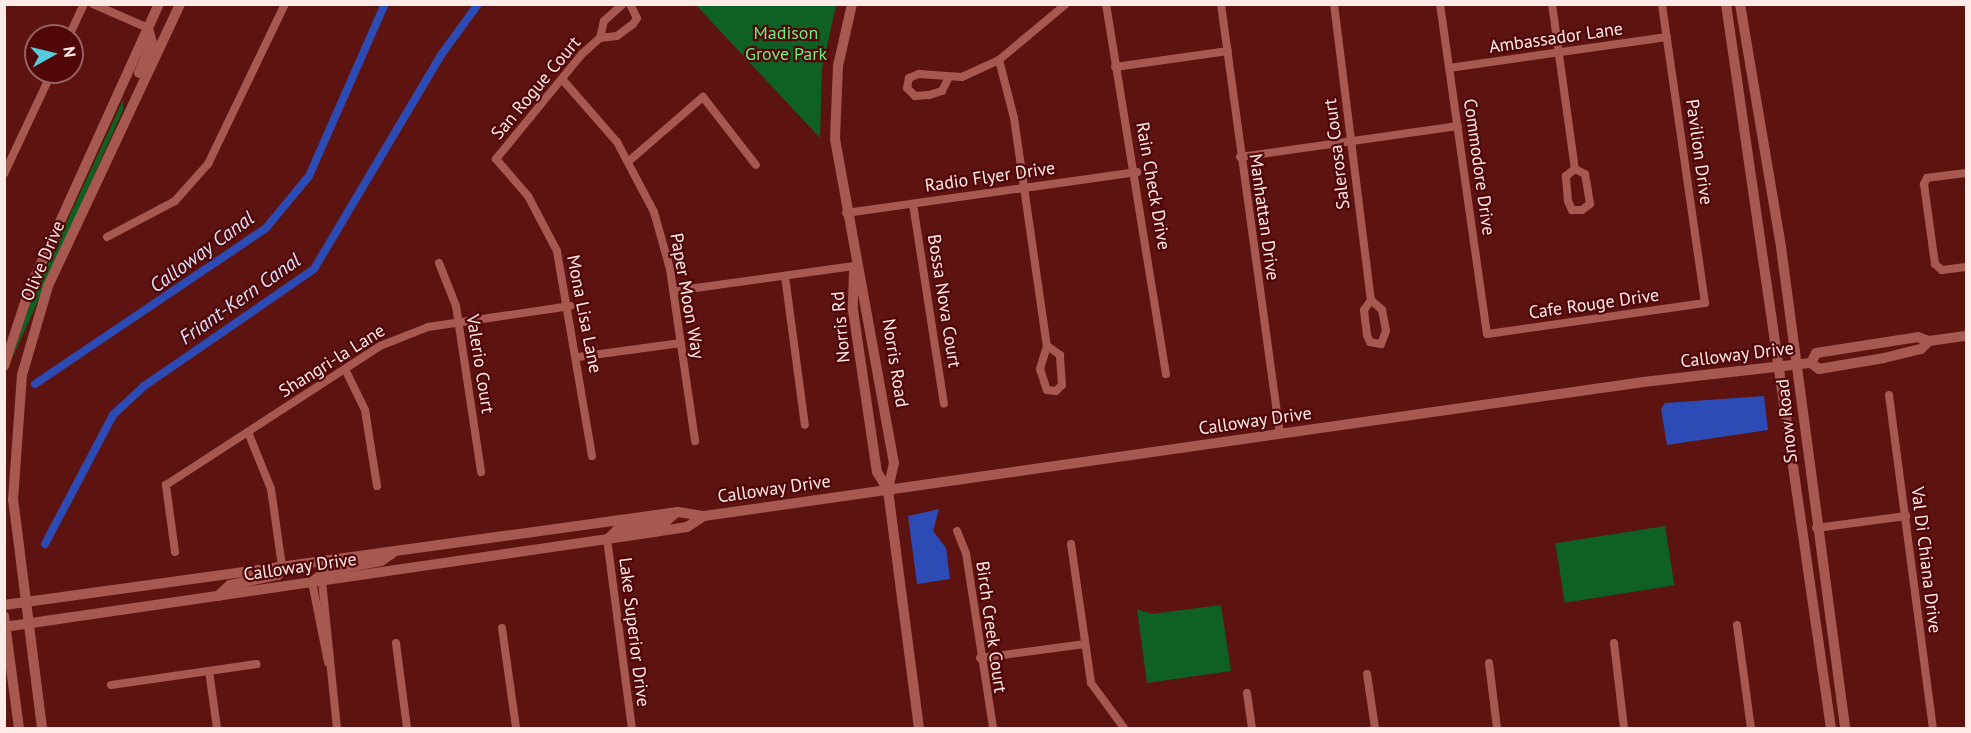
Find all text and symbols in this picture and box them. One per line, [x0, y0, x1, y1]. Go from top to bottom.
street label: Ambassador Lane [1488, 18, 1624, 58]
park label: Madison Grove Park [745, 23, 827, 66]
north arrow [24, 24, 84, 84]
street label: San Rogue Court [487, 32, 585, 144]
text: N [59, 45, 80, 58]
street label: Salerosa Court [1319, 97, 1355, 211]
street label: Commodore Drive [1459, 97, 1499, 237]
street label: Pavilion Drive [1681, 98, 1717, 206]
street label: Rain Check Drive [1131, 120, 1175, 252]
street label: Manhattan Drive [1244, 152, 1284, 282]
street label: Radio Flyer Drive [923, 157, 1057, 197]
water label: Calloway Canal [145, 206, 259, 298]
street label: Olive Drive [16, 218, 70, 304]
street label: Paper Moon Way [665, 231, 709, 361]
street label: Bossa Nova Court [923, 233, 965, 369]
water label: Friant-Kern Canal [175, 248, 305, 350]
street label: Mona Lisa Lane [562, 253, 606, 375]
street label: Cafe Rouge Drive [1527, 284, 1661, 324]
street label: Norris Rd [827, 290, 855, 364]
street label: Valerio Court [462, 313, 498, 415]
street label: Norris Road [877, 317, 913, 409]
street label: Shangri-la Lane [275, 320, 389, 402]
street label: Calloway Drive [1679, 337, 1795, 373]
street label: Snow Road [1772, 378, 1802, 464]
street label: Calloway Drive [1197, 402, 1313, 440]
street label: Calloway Drive [716, 470, 832, 508]
street label: Val Di Chiana Drive [1906, 485, 1946, 635]
street label: Calloway Drive [242, 548, 358, 586]
street label: Lake Superior Drive [614, 556, 654, 708]
street label: Birch Creek Court [971, 559, 1011, 695]

